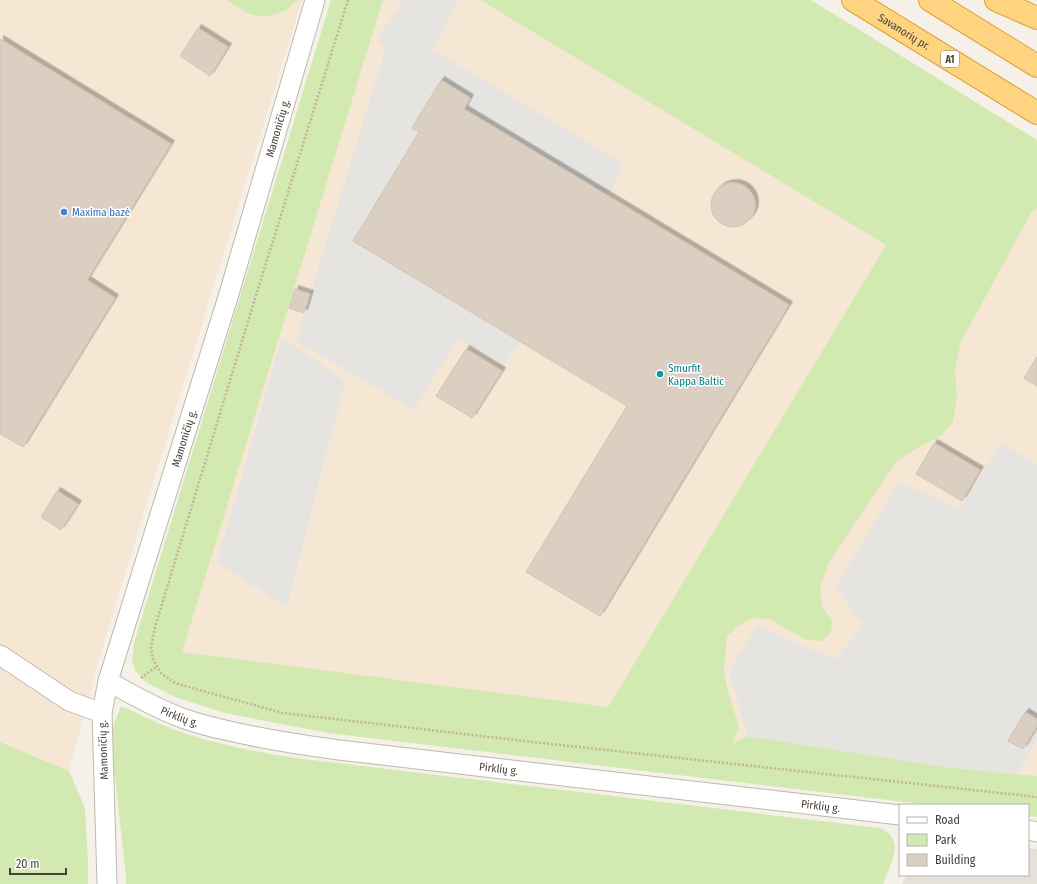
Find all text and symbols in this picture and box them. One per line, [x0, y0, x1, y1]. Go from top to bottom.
street label: Savanorių pr. [875, 11, 932, 53]
road number: A1 [941, 51, 959, 67]
street label: Mamoničių g. [263, 98, 293, 159]
place label: Maxima bazė [72, 206, 130, 219]
marker: Maxima bazė [59, 207, 69, 217]
place label: Smurfit Kappa Baltic [668, 362, 724, 388]
marker: Smurfit Kappa Baltic [655, 369, 665, 379]
street label: Mamoničių g. [169, 408, 199, 469]
street label: Pirklių g. [159, 704, 200, 730]
street label: Mamoničių g. [96, 720, 111, 780]
street label: Pirklių g. [478, 760, 519, 778]
street label: Pirklių g. [800, 798, 841, 815]
legend [899, 804, 1029, 876]
text: Road [935, 813, 960, 827]
text: Park [935, 833, 957, 847]
scale bar [10, 850, 66, 876]
text: Building [935, 853, 976, 867]
text: 20 m [16, 857, 40, 871]

